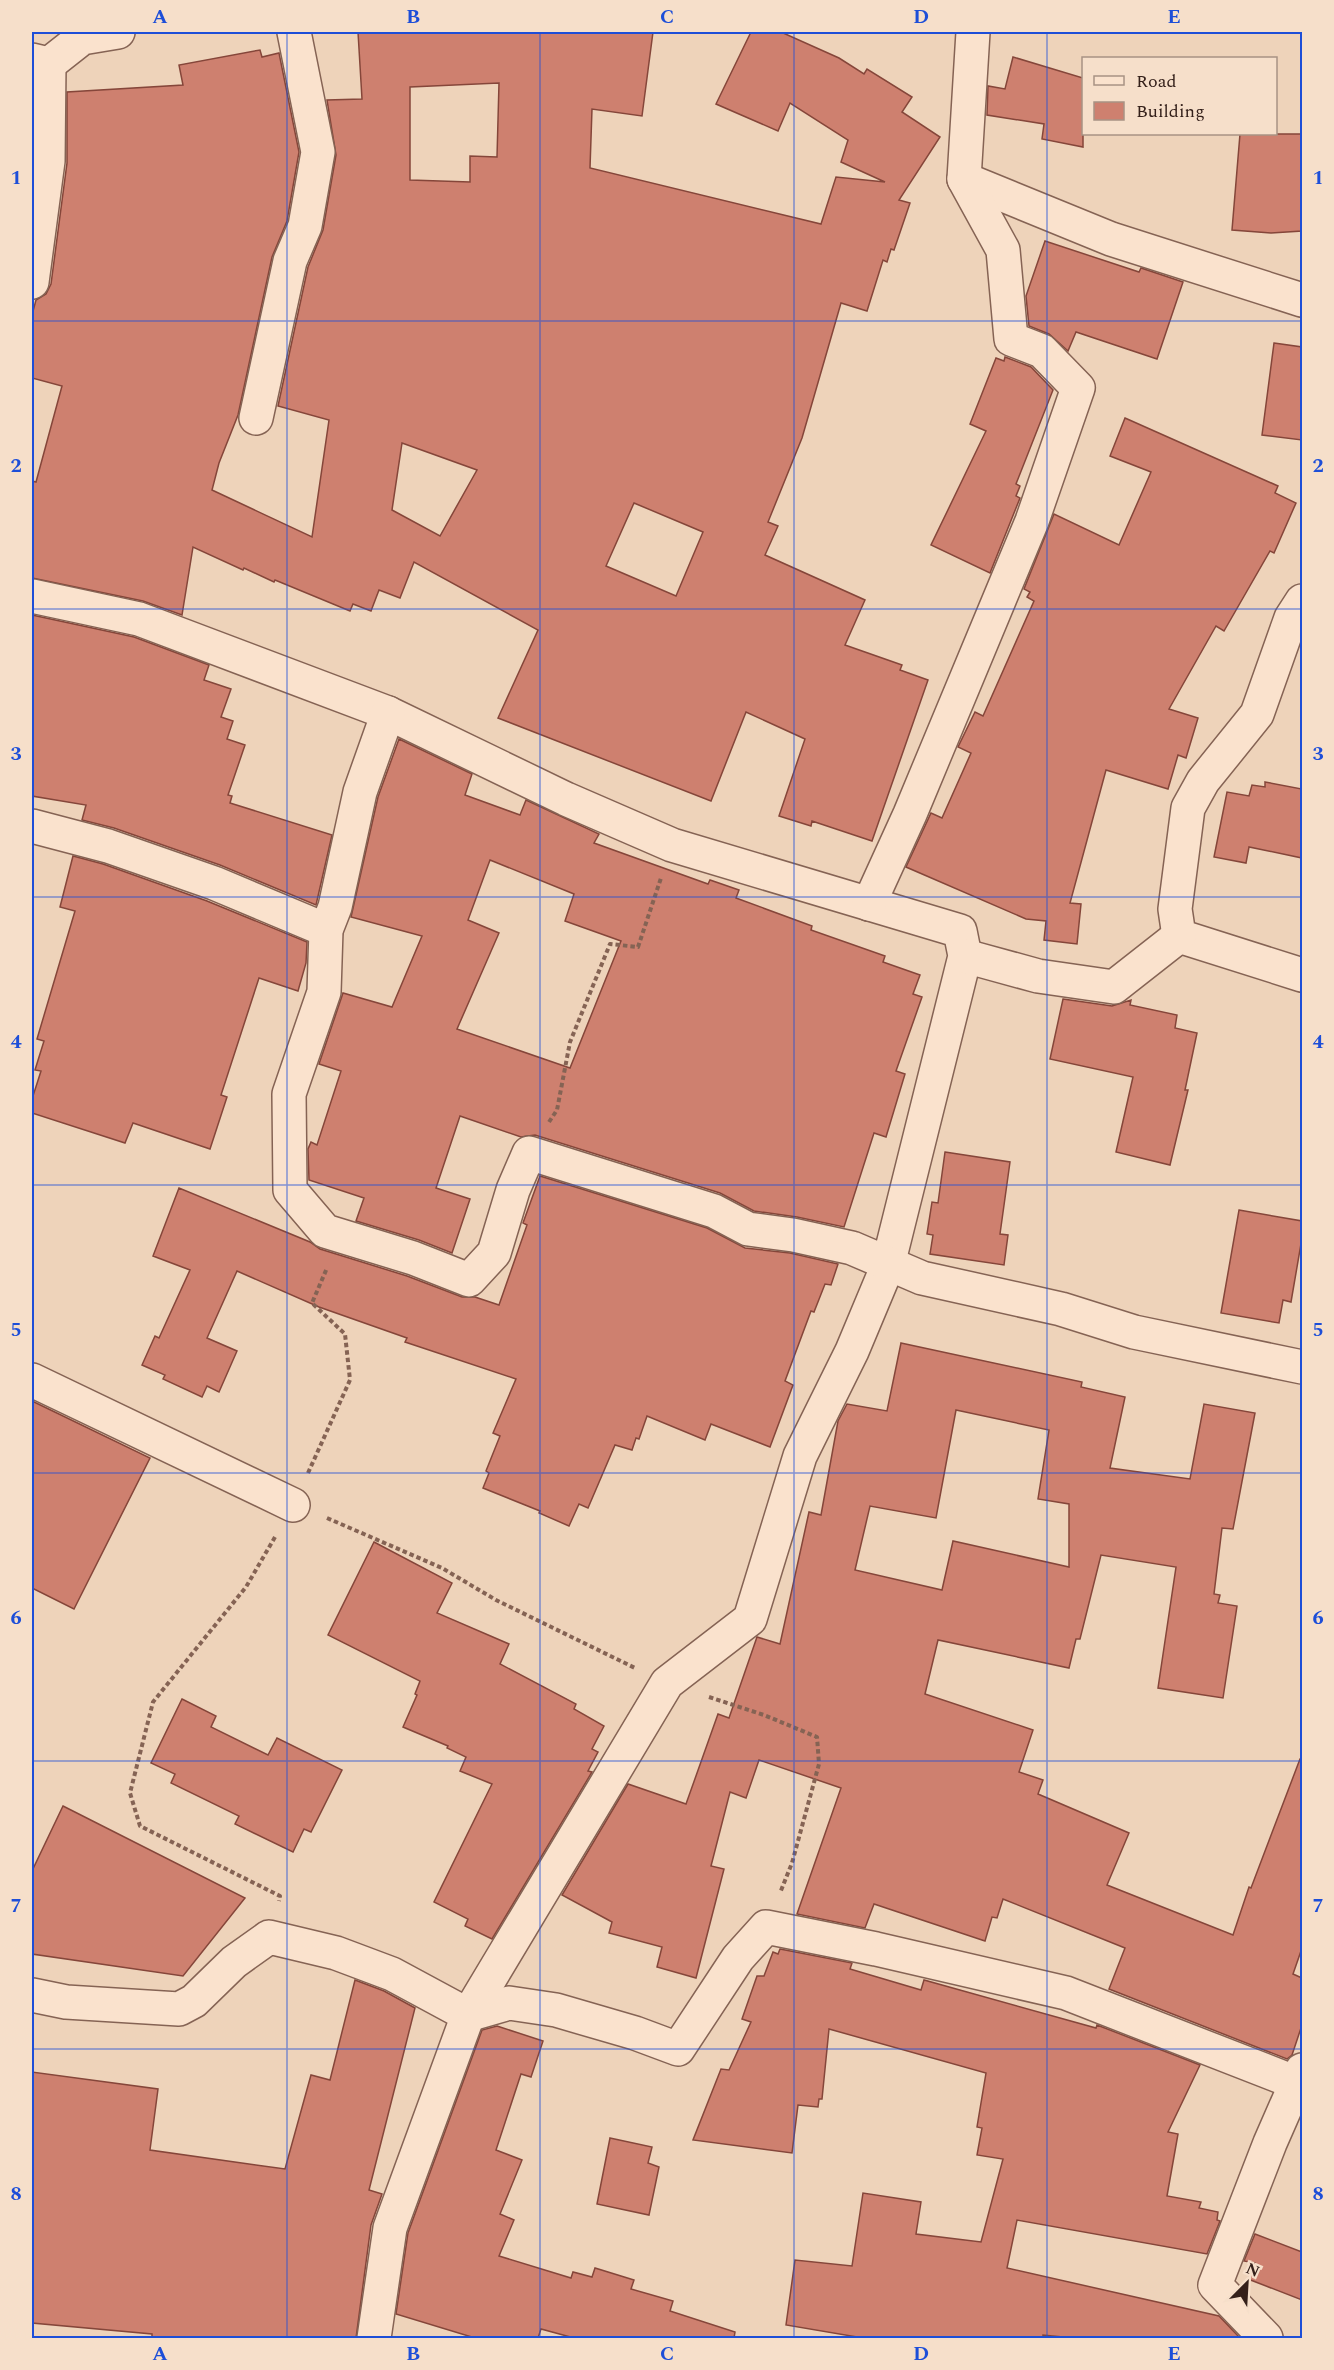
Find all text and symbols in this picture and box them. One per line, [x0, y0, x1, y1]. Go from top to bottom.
text: A [152, 2, 168, 32]
text: B [406, 2, 420, 32]
text: C [660, 2, 674, 32]
text: D [913, 2, 929, 32]
text: E [1167, 2, 1181, 32]
legend [1082, 57, 1277, 135]
text: Road [1136, 68, 1177, 95]
text: Building [1136, 98, 1205, 125]
text: 1 [10, 163, 22, 193]
text: 1 [1312, 163, 1324, 193]
text: 2 [10, 451, 22, 481]
text: 2 [1312, 451, 1324, 481]
text: 3 [10, 739, 22, 769]
text: 3 [1312, 739, 1324, 769]
text: 4 [10, 1027, 22, 1057]
text: 4 [1312, 1027, 1324, 1057]
text: 5 [10, 1315, 22, 1345]
text: 5 [1312, 1315, 1324, 1345]
text: 6 [10, 1603, 22, 1633]
text: 6 [1312, 1603, 1324, 1633]
text: 7 [10, 1891, 22, 1921]
text: 7 [1312, 1891, 1324, 1921]
text: 8 [10, 2179, 22, 2209]
text: 8 [1312, 2179, 1324, 2209]
north arrow [1217, 2253, 1277, 2313]
text: N [1242, 2257, 1264, 2284]
text: A [152, 2339, 168, 2369]
text: B [406, 2339, 420, 2369]
text: C [660, 2339, 674, 2369]
text: D [913, 2339, 929, 2369]
text: E [1167, 2339, 1181, 2369]

